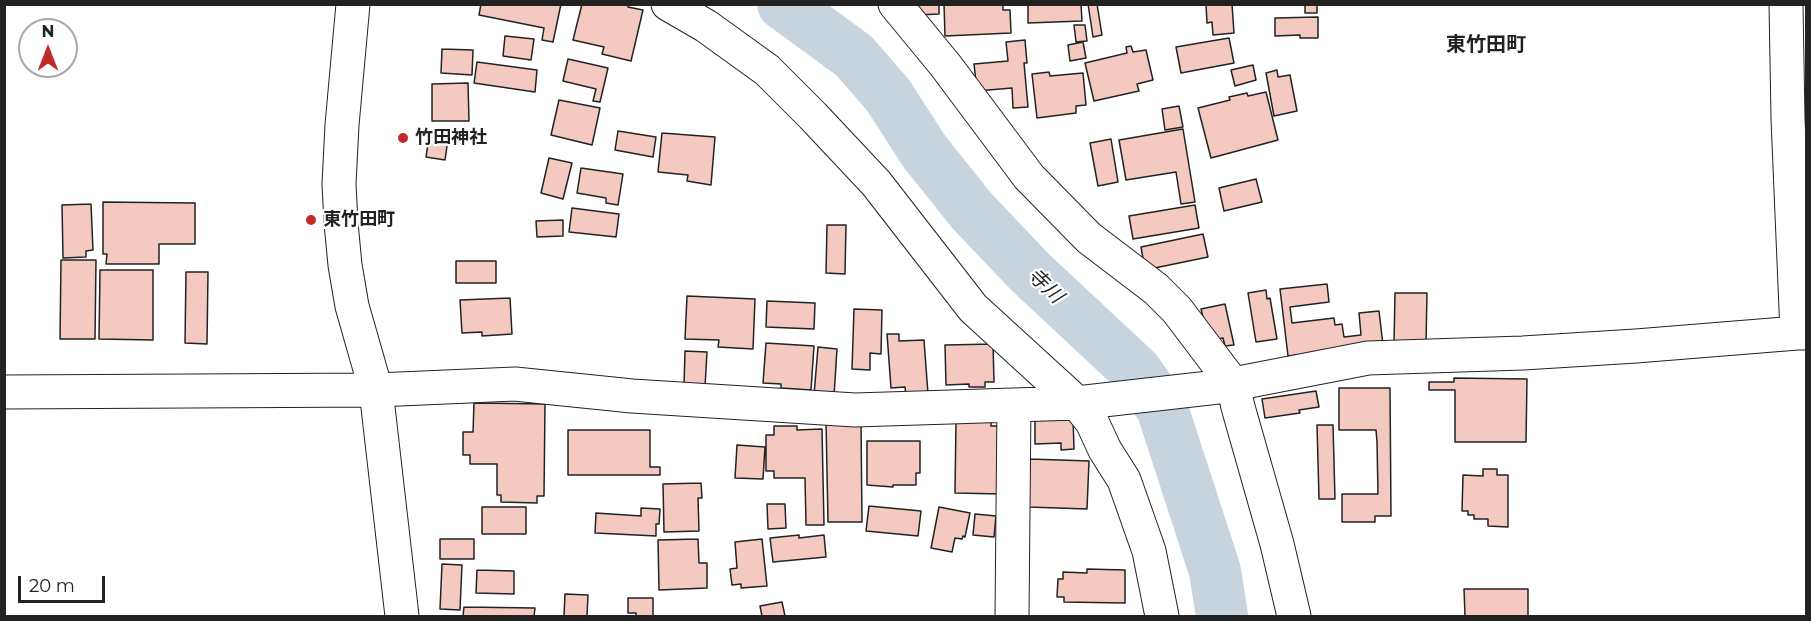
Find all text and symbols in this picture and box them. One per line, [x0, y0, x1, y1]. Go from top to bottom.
north arrow [18, 18, 78, 78]
text: N [42, 22, 54, 41]
district label: 東竹田町 [1446, 33, 1526, 57]
place label: 竹田神社 [415, 127, 487, 149]
marker: 竹田神社 [396, 131, 410, 145]
place label: 東竹田町 [323, 209, 395, 231]
marker: 東竹田町 [304, 213, 318, 227]
water label: 寺川 [1022, 263, 1068, 309]
scale bar [21, 564, 108, 602]
text: 20 m [29, 575, 75, 597]

